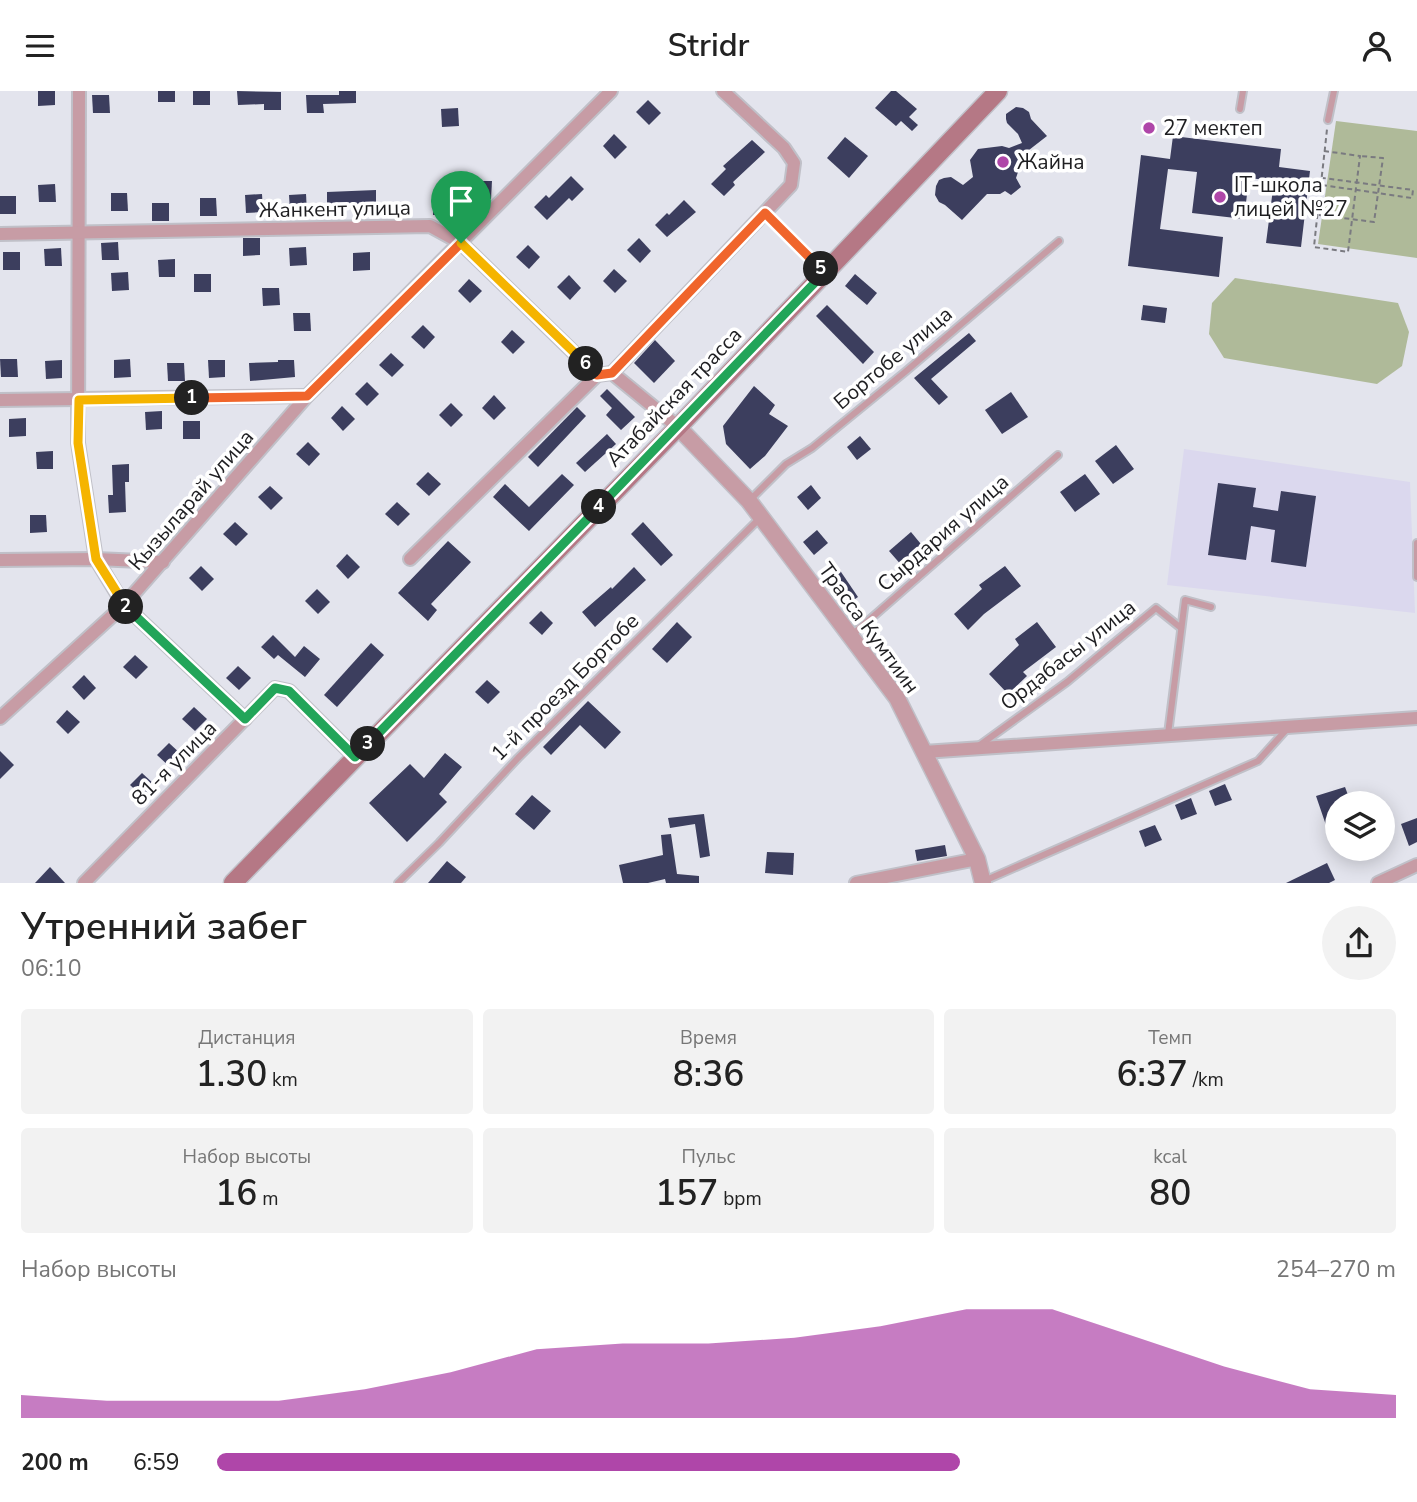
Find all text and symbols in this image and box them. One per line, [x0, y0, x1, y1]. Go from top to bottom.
text: Stridr [667, 24, 750, 67]
icon: menu [21, 27, 59, 65]
icon: person [1358, 27, 1396, 65]
place label: 27 мектеп [1163, 114, 1263, 142]
marker: 27 мектеп [1141, 120, 1157, 136]
place label: Жайна [1017, 148, 1085, 176]
marker: Жайна [995, 154, 1011, 170]
pin [431, 171, 491, 243]
place label: IT-школа лицей №27 [1234, 171, 1348, 223]
icon: arrive [442, 182, 480, 220]
marker: IT-школа лицей №27 [1212, 189, 1228, 205]
street label: Жанкент улица [259, 194, 411, 224]
pin: 5 [804, 251, 838, 287]
text: 5 [815, 255, 826, 281]
street label: Бортобе улица [828, 300, 958, 416]
street label: Атабайская трасса [600, 321, 748, 473]
pin: 6 [568, 347, 604, 381]
text: 6 [580, 350, 591, 376]
pin: 1 [174, 381, 210, 415]
text: 1 [186, 384, 197, 410]
street label: Кызыларай улица [122, 424, 260, 576]
street label: Сырдария улица [871, 468, 1015, 598]
pin: 4 [582, 489, 616, 525]
text: 4 [593, 493, 604, 519]
street label: Трасса Кумтиин [812, 557, 926, 699]
pin: 2 [108, 589, 144, 625]
text: 2 [120, 593, 131, 619]
street label: Ордабасы улица [994, 593, 1142, 717]
street label: 1-й проезд Бортобе [485, 607, 645, 767]
street label: 81-я улица [125, 714, 223, 812]
pin: 3 [350, 727, 386, 761]
text: 3 [362, 730, 373, 756]
map controls [1325, 791, 1395, 861]
button: layers [1325, 791, 1395, 861]
text: Утренний забег [21, 901, 307, 952]
button: share [1322, 906, 1396, 980]
text: 06:10 [21, 953, 81, 984]
text: Дистанция [198, 1025, 296, 1051]
text: Время [680, 1025, 737, 1051]
text: Темп [1148, 1025, 1192, 1051]
text: 1.30 [196, 1051, 267, 1098]
text: 8:36 [673, 1051, 744, 1098]
text: 6:37 [1117, 1051, 1188, 1098]
text: km [267, 1067, 298, 1093]
text: /km [1188, 1067, 1224, 1093]
text: Набор высоты [182, 1144, 311, 1170]
text: Пульс [682, 1144, 735, 1170]
text: kcal [1153, 1144, 1187, 1170]
text: 16 [215, 1170, 257, 1217]
text: 157 [655, 1170, 718, 1217]
text: 80 [1149, 1170, 1191, 1217]
text: m [257, 1186, 278, 1212]
text: bpm [718, 1186, 762, 1212]
text: Набор высоты [21, 1254, 177, 1285]
text: 254–270 m [1276, 1254, 1396, 1285]
text: 200 m [21, 1447, 89, 1478]
text: 6:59 [133, 1447, 180, 1478]

